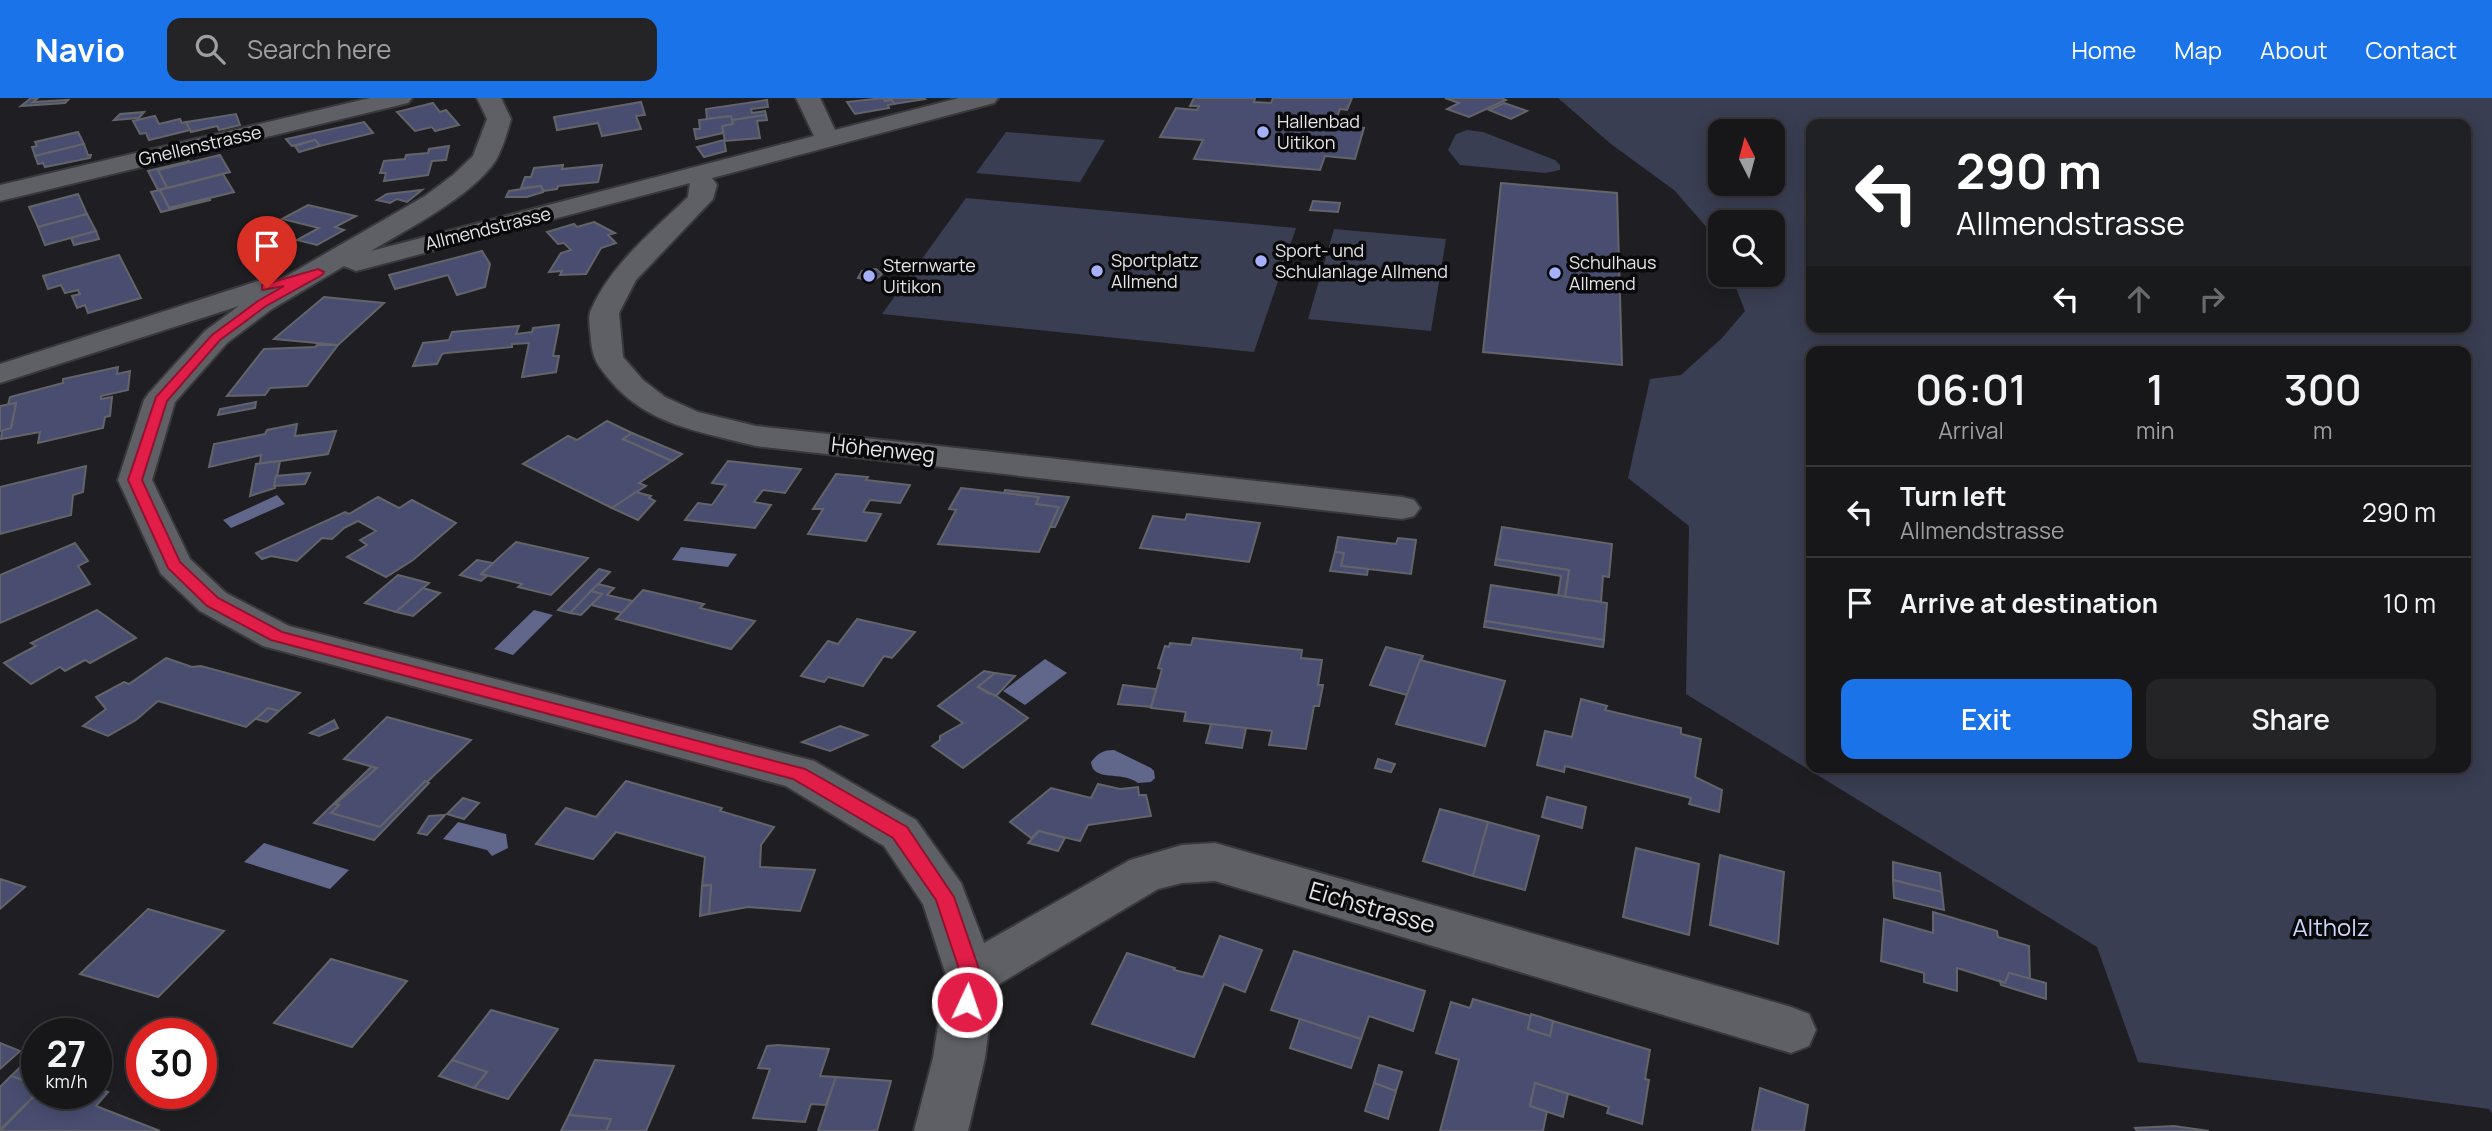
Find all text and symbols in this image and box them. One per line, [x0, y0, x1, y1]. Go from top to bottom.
search box [167, 18, 657, 81]
text: Navio [35, 27, 125, 72]
icon: search [191, 30, 229, 68]
text: Search here [247, 31, 391, 67]
text: Home [2071, 33, 2136, 66]
text: Map [2174, 33, 2222, 66]
text: About [2260, 33, 2328, 66]
text: Contact [2366, 33, 2457, 66]
place label: Hallenbad Uitikon [1277, 109, 1360, 154]
street label: Gnellenstrasse [136, 119, 264, 171]
north arrow [1708, 119, 1785, 196]
map controls [1708, 119, 1785, 287]
marker: Hallenbad Uitikon [1255, 124, 1271, 140]
text: 290 m [1956, 137, 2102, 204]
icon: left [1841, 147, 1932, 238]
street label: Allmendstrasse [422, 201, 553, 255]
text: Allmendstrasse [1956, 201, 2185, 245]
button: search [1708, 210, 1785, 287]
pin [237, 216, 297, 288]
icon: arrive [248, 227, 286, 265]
place label: Sport- und Schulanlage Allmend [1275, 238, 1448, 283]
place label: Sportplatz Allmend [1111, 248, 1199, 293]
place label: Schulhaus Allmend [1569, 250, 1656, 295]
place label: Sternwarte Uitikon [883, 253, 976, 298]
marker: Sport- und Schulanlage Allmend [1253, 253, 1269, 269]
marker: Sportplatz Allmend [1089, 263, 1105, 279]
marker: Schulhaus Allmend [1547, 265, 1563, 281]
marker: Sternwarte Uitikon [861, 268, 877, 284]
icon: left [2047, 280, 2085, 318]
icon: ahead [2120, 280, 2158, 318]
icon: right [2193, 280, 2231, 318]
text: 06:01 [1915, 360, 2027, 418]
text: 1 [2146, 360, 2164, 418]
text: 300 [2284, 360, 2362, 418]
text: Arrival [1938, 414, 2004, 446]
text: min [2136, 414, 2175, 446]
text: m [2313, 414, 2333, 446]
street label: Höhenweg [830, 430, 936, 468]
text: Turn left [1900, 478, 2007, 514]
icon: left [1841, 493, 1879, 531]
text: 290 m [2362, 494, 2436, 530]
text: Allmendstrasse [1900, 514, 2065, 546]
icon: arrive [1841, 584, 1879, 622]
text: Arrive at destination [1900, 585, 2158, 621]
text: 10 m [2383, 585, 2436, 621]
button: Exit [1841, 679, 2132, 759]
button: Share [2146, 679, 2436, 759]
street label: Eichstrasse [1305, 873, 1439, 940]
park label: Altholz [2292, 910, 2370, 943]
position arrow [930, 965, 1004, 1039]
speed limit sign: 30 [126, 1018, 217, 1109]
text: 27 [47, 1030, 86, 1078]
text: km/h [46, 1069, 87, 1093]

